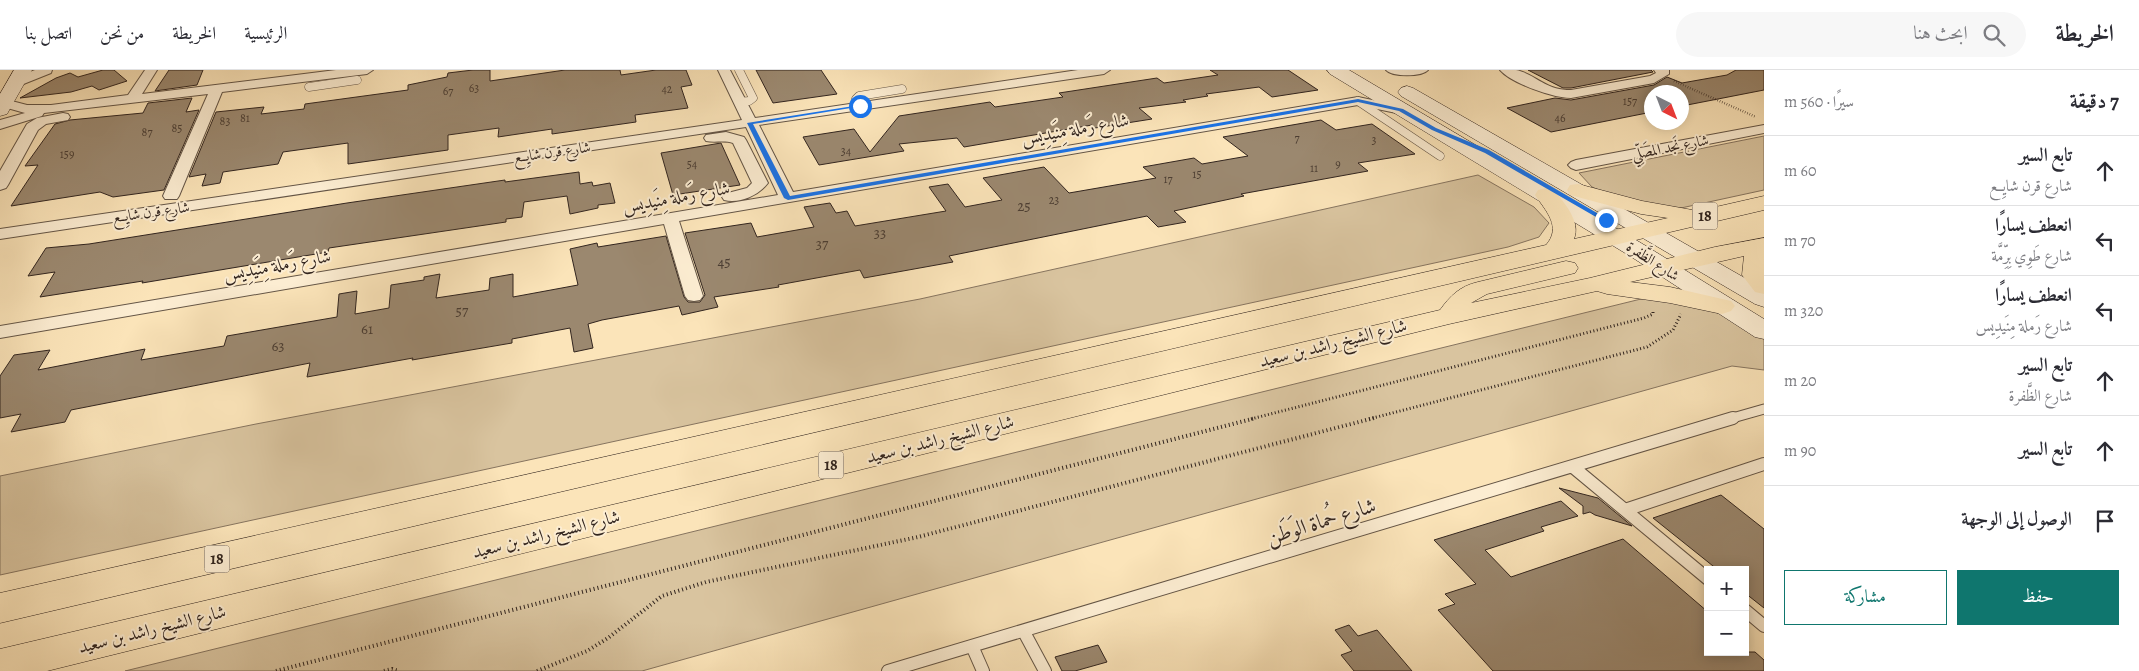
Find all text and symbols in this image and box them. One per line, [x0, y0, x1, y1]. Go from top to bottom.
search box [1676, 12, 2026, 57]
text: الخريطة [2056, 17, 2114, 49]
text: ابحث هنا [1913, 20, 1968, 46]
text: اتصل بنا [25, 21, 72, 45]
text: من نحن [100, 21, 144, 45]
text: الخريطة [172, 21, 216, 45]
text: الرئيسية [244, 21, 287, 45]
icon: search [1980, 21, 2008, 49]
house number: 63 [469, 80, 479, 96]
house number: 42 [661, 81, 673, 97]
house number: 67 [443, 83, 454, 99]
north arrow [1644, 85, 1689, 130]
text: 7 دقيقة [2070, 87, 2119, 115]
text: سيرًا · 560 m [1784, 91, 1854, 113]
house number: 157 [1623, 93, 1638, 109]
route start [849, 95, 872, 118]
street label: شارع رَملة مِنَيدِيس [1019, 107, 1131, 153]
house number: 81 [240, 110, 250, 126]
house number: 46 [1555, 110, 1566, 126]
house number: 83 [220, 113, 230, 129]
house number: 85 [172, 120, 182, 136]
house number: 87 [142, 124, 153, 140]
street label: شارع نَجد المصَلِّي [1630, 129, 1711, 168]
house number: 7 [1294, 130, 1300, 146]
house number: 3 [1372, 132, 1377, 148]
street label: شارع قرن شايِع [512, 137, 593, 171]
text: تابع السير [2019, 142, 2072, 168]
house number: 34 [841, 143, 852, 159]
house number: 159 [60, 146, 74, 162]
house number: 54 [687, 156, 698, 172]
house number: 9 [1335, 156, 1341, 172]
icon: ahead [2091, 157, 2119, 185]
house number: 11 [1310, 160, 1318, 176]
text: 60 m [1784, 160, 1816, 182]
house number: 15 [1192, 166, 1202, 182]
house number: 17 [1163, 171, 1174, 187]
street label: شارع رَملة مِنَيدِيس [620, 175, 732, 221]
text: شارع قرن شايِع [1989, 175, 2072, 197]
house number: 23 [1049, 192, 1059, 208]
house number: 25 [1017, 196, 1031, 216]
street label: شارع قرن شايِع [111, 197, 192, 231]
road number: 18 [1692, 202, 1718, 230]
route end [1595, 209, 1618, 232]
text: انعطف يسارًا [1995, 212, 2072, 238]
house number: 33 [874, 223, 886, 243]
icon: left [2091, 227, 2119, 255]
text: 70 m [1784, 230, 1816, 252]
house number: 37 [816, 234, 829, 254]
street label: شارع الظَّفرة [1621, 234, 1685, 288]
street label: شارع رَملة مِنَيدِيس [221, 243, 333, 289]
text: شارع طَوِي بِرِّمَّة [1991, 245, 2072, 267]
house number: 45 [717, 252, 731, 272]
text: انعطف يسارًا [1995, 282, 2072, 308]
icon: left [2091, 297, 2119, 325]
text: 320 m [1784, 300, 1823, 322]
house number: 57 [456, 301, 469, 321]
street label: شارع الشيخ راشد بن سعيد [1257, 313, 1410, 377]
text: شارع رَملة مِنَيدِيس [1975, 315, 2072, 337]
house number: 61 [361, 319, 373, 339]
house number: 63 [271, 336, 285, 356]
text: تابع السير [2019, 352, 2072, 378]
icon: ahead [2091, 367, 2119, 395]
text: 20 m [1784, 370, 1817, 392]
text: شارع الظَّفرة [2009, 385, 2072, 407]
street label: شارع الشيخ راشد بن سعيد [864, 409, 1017, 473]
text: تابع السير [2019, 436, 2072, 462]
icon: ahead [2091, 437, 2119, 465]
text: 90 m [1784, 440, 1816, 462]
road number: 18 [818, 452, 844, 478]
street label: شارع حُماة الوَطَن [1262, 487, 1380, 555]
street label: شارع الشيخ راشد بن سعيد [470, 504, 623, 568]
text: الوصول إلى الوجهة [1961, 506, 2072, 532]
icon: arrive [2091, 507, 2119, 535]
road number: 18 [204, 546, 230, 572]
map controls [1704, 566, 1749, 656]
button: + [1704, 566, 1749, 611]
button: مشاركة [1784, 570, 1947, 625]
button: حفظ [1957, 570, 2119, 625]
street label: شارع الشيخ راشد بن سعيد [76, 599, 229, 663]
button: − [1704, 611, 1749, 656]

